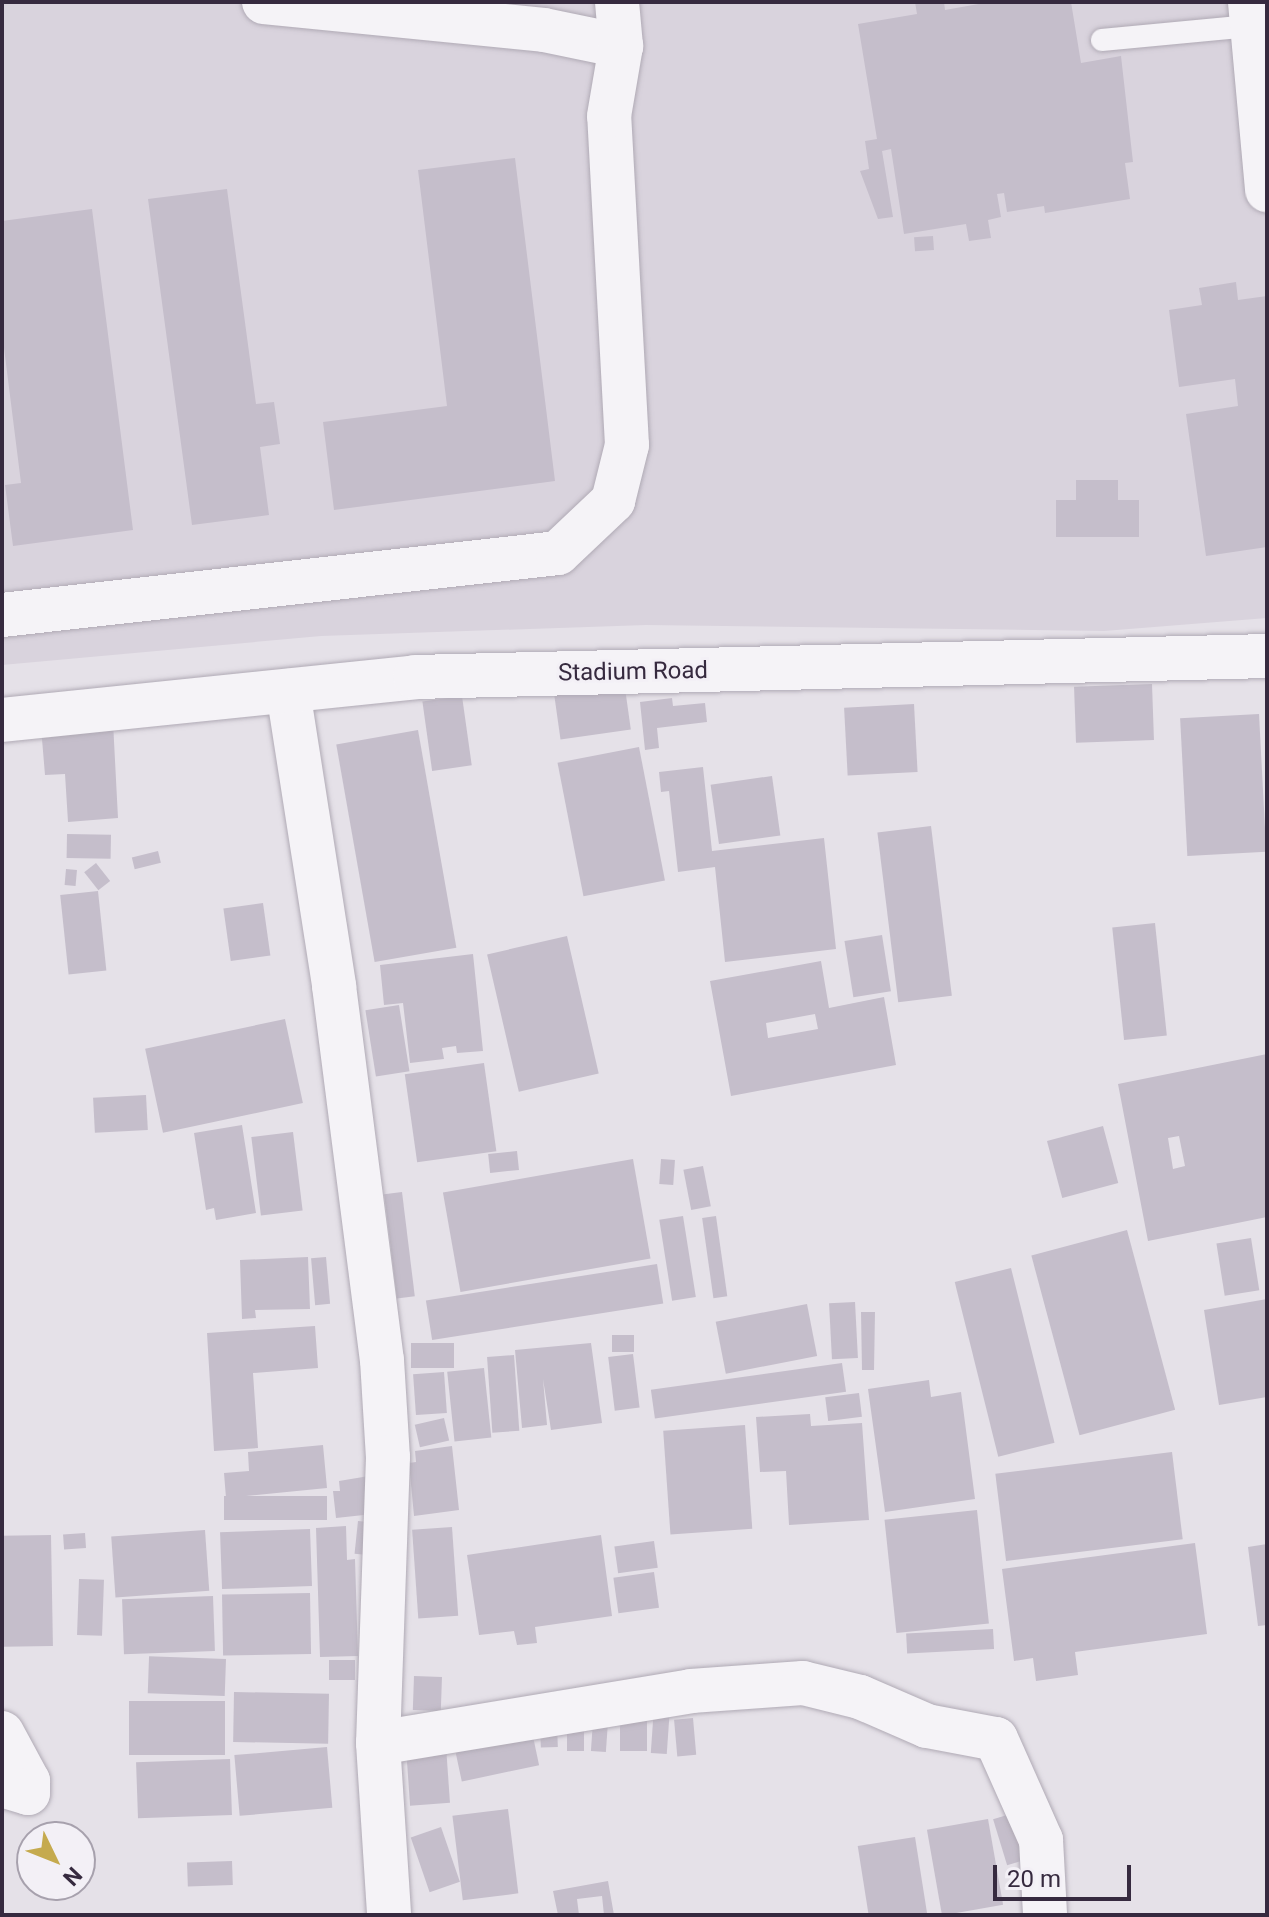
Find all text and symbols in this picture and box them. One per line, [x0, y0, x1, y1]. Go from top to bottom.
street label: Stadium Road [558, 656, 708, 688]
north arrow [16, 1821, 96, 1901]
scale bar [997, 1849, 1135, 1899]
text: N [58, 1862, 87, 1891]
text: 20 m [1007, 1865, 1061, 1893]

